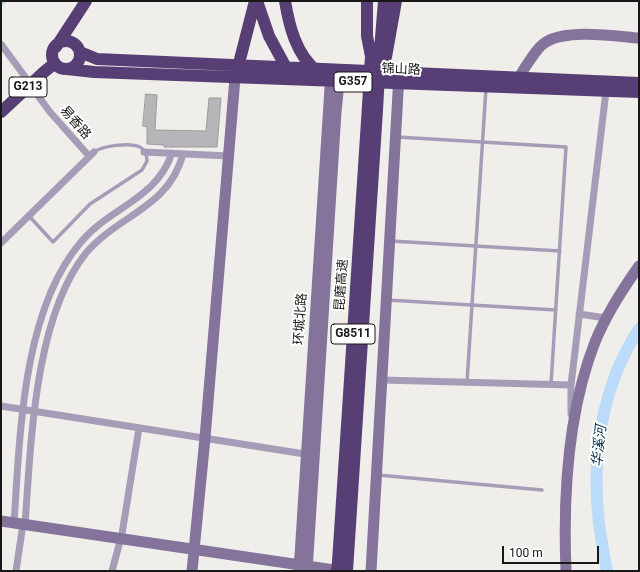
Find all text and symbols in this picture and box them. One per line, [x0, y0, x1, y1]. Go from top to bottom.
street label: 锦山路 [381, 62, 421, 78]
road number: G357 [334, 72, 372, 92]
road number: G213 [9, 77, 47, 97]
street label: 易香路 [56, 103, 94, 143]
street label: 昆磨高速 [332, 259, 352, 311]
street label: 环城北路 [291, 293, 311, 345]
road number: G8511 [331, 324, 375, 344]
water label: 华溪河 [589, 424, 611, 468]
scale bar [504, 538, 601, 564]
text: 100 m [509, 546, 543, 560]

